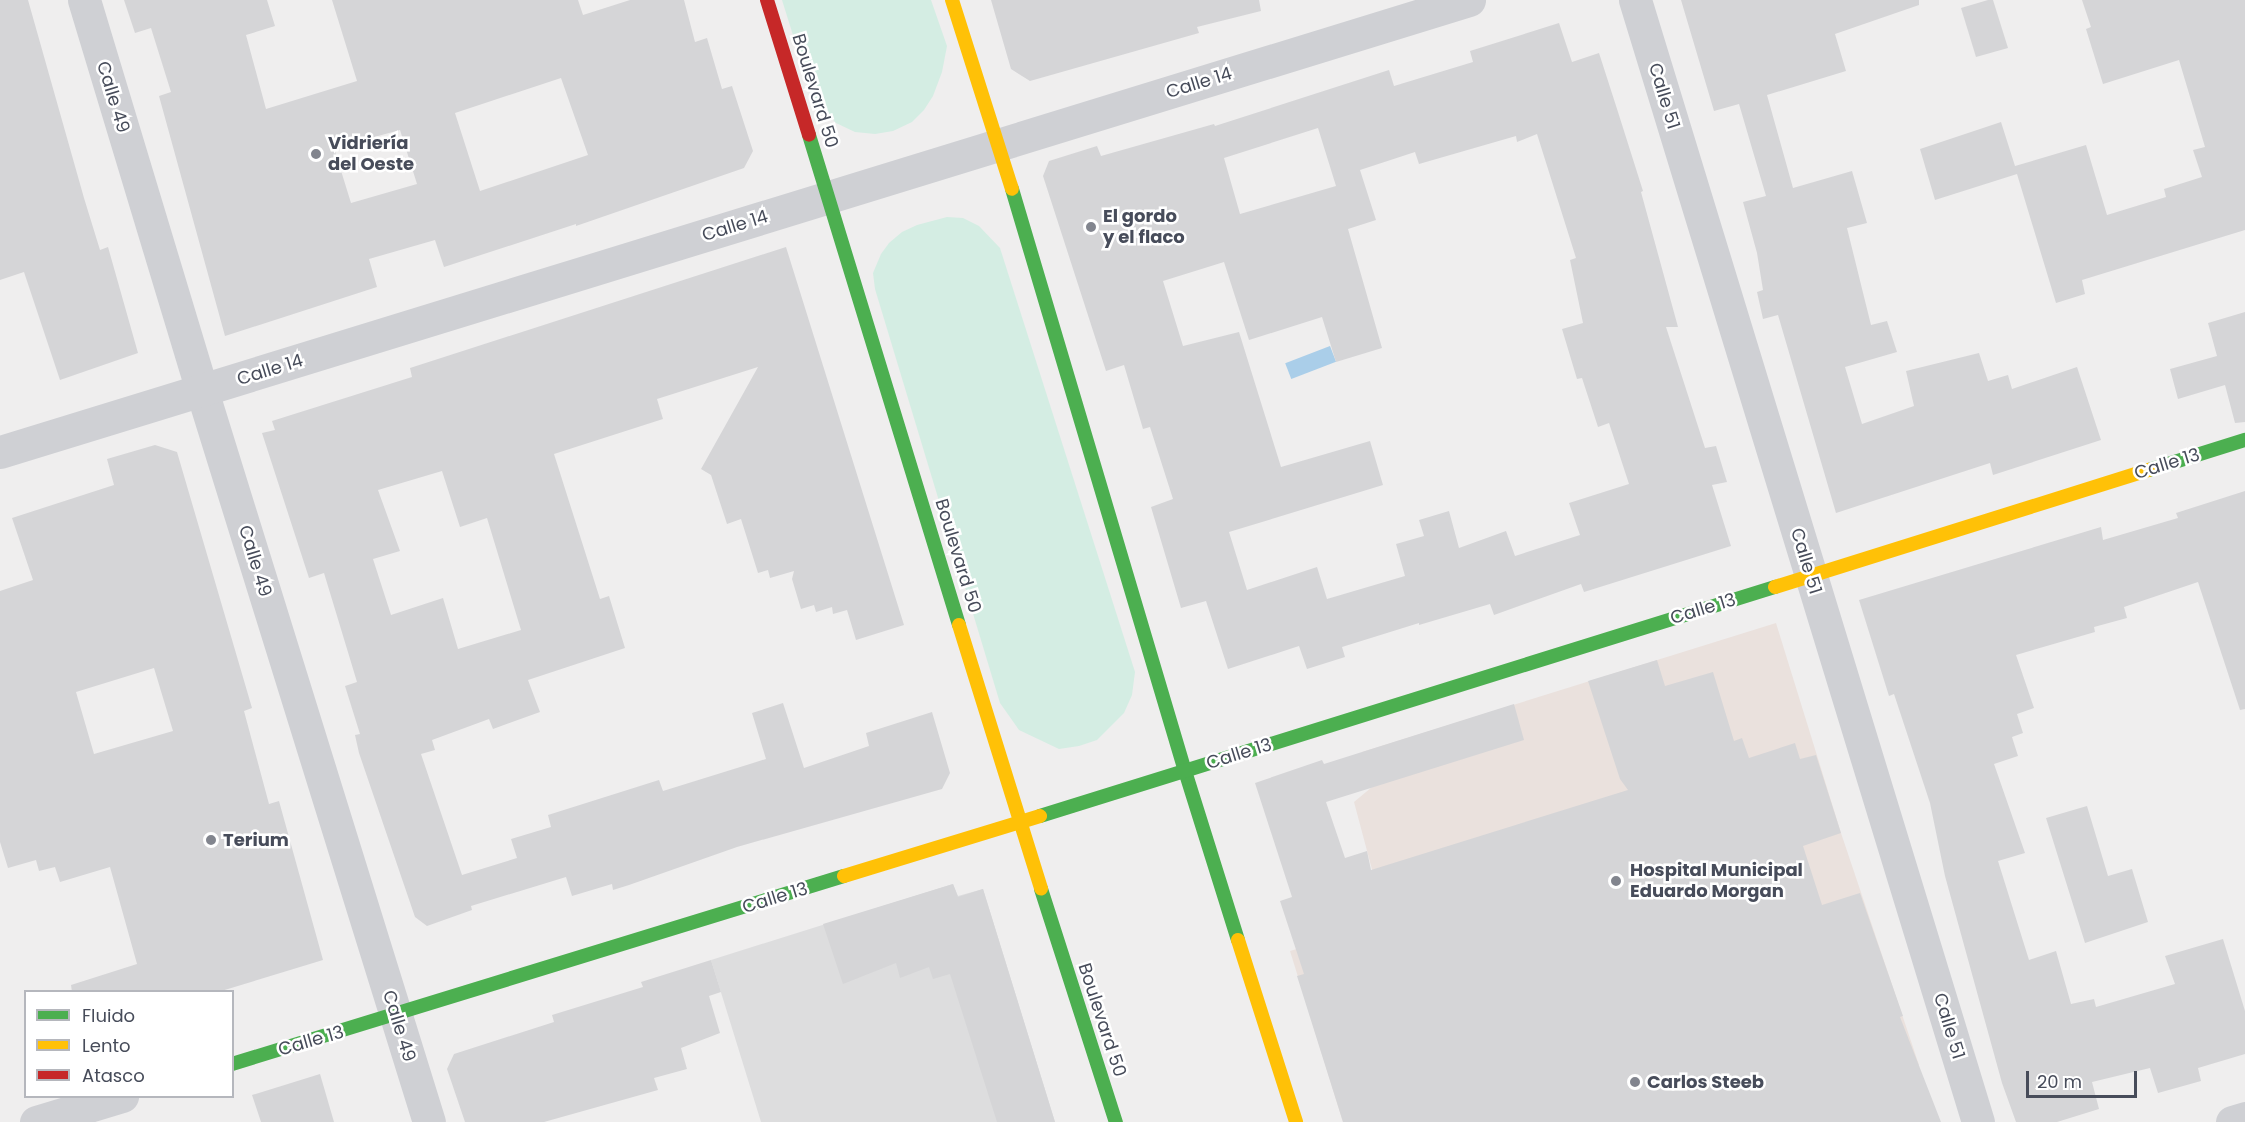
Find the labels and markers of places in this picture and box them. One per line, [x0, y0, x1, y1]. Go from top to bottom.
place label: Vidriería del Oeste [328, 133, 414, 176]
marker: Vidriería del Oeste [309, 147, 323, 161]
place label: El gordo y el flaco [1103, 206, 1185, 248]
marker: El gordo y el flaco [1084, 220, 1098, 234]
place label: Terium [223, 829, 289, 851]
marker: Terium [204, 833, 218, 847]
place label: Hospital Municipal Eduardo Morgan [1630, 860, 1803, 902]
marker: Hospital Municipal Eduardo Morgan [1607, 872, 1625, 890]
place label: Carlos Steeb [1647, 1071, 1764, 1093]
marker: Carlos Steeb [1628, 1075, 1642, 1089]

